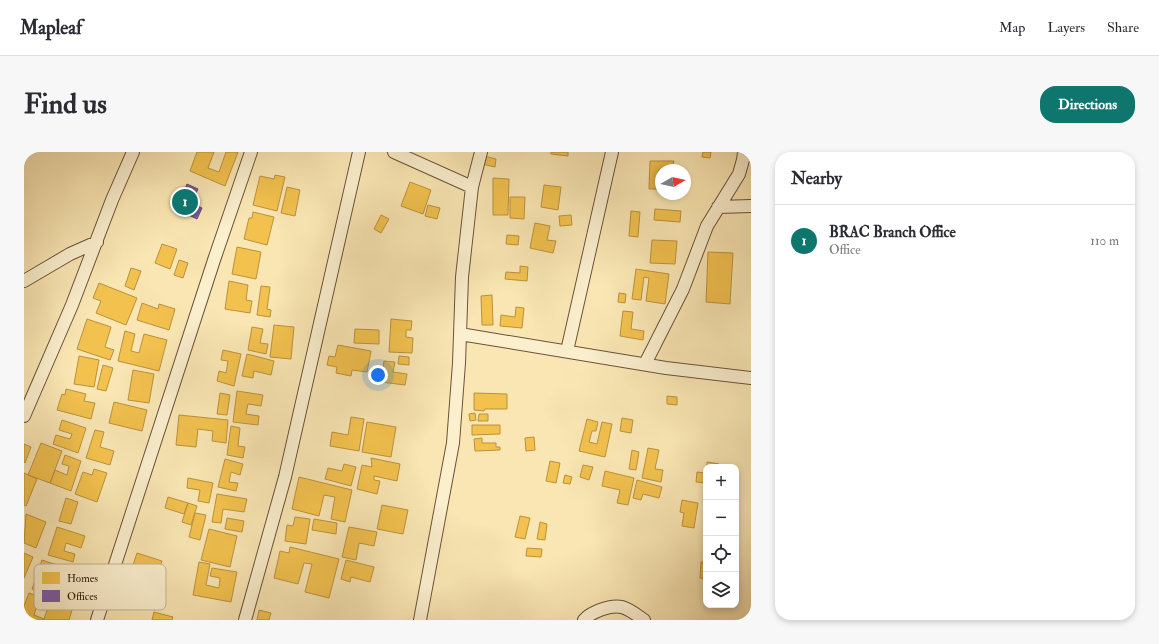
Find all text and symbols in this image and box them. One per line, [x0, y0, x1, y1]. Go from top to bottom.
text: Mapleaf [20, 16, 82, 40]
text: Map [999, 19, 1025, 36]
text: Layers [1047, 19, 1085, 36]
text: Share [1107, 19, 1139, 36]
button: Directions [1040, 86, 1135, 123]
text: Find us [24, 87, 107, 122]
north arrow [655, 164, 691, 200]
text: Nearby [791, 168, 842, 189]
pin: 1 [172, 187, 198, 217]
text: BRAC Branch Office [829, 223, 956, 242]
text: 1 [802, 233, 806, 249]
text: 110 m [1090, 233, 1119, 249]
text: Office [829, 242, 861, 258]
your location [368, 365, 388, 385]
map controls [703, 464, 739, 608]
button: + [703, 464, 739, 500]
button: − [703, 500, 739, 536]
button: locate [703, 536, 739, 572]
legend [34, 564, 166, 610]
text: Homes [67, 572, 98, 585]
button: layers [703, 572, 739, 608]
text: Offices [67, 590, 98, 603]

